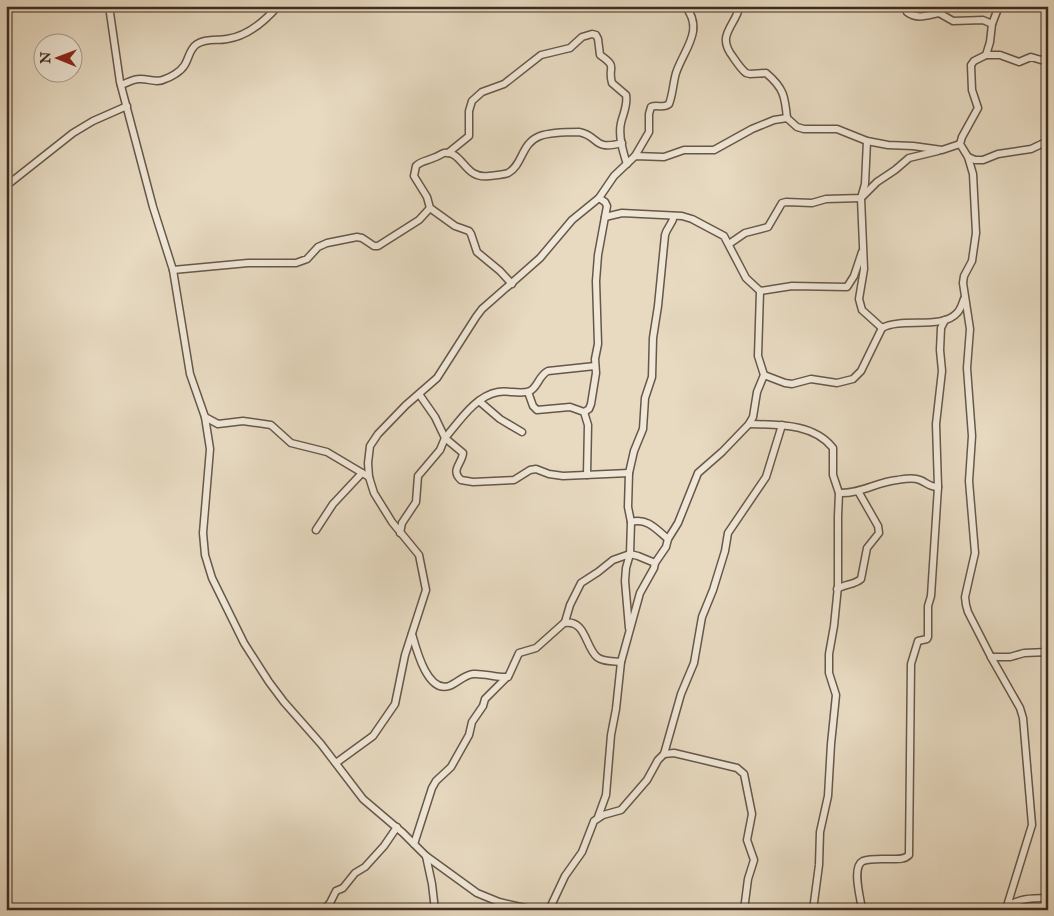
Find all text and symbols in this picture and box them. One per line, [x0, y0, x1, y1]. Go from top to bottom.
north arrow [32, 32, 82, 82]
text: N [37, 52, 54, 64]

